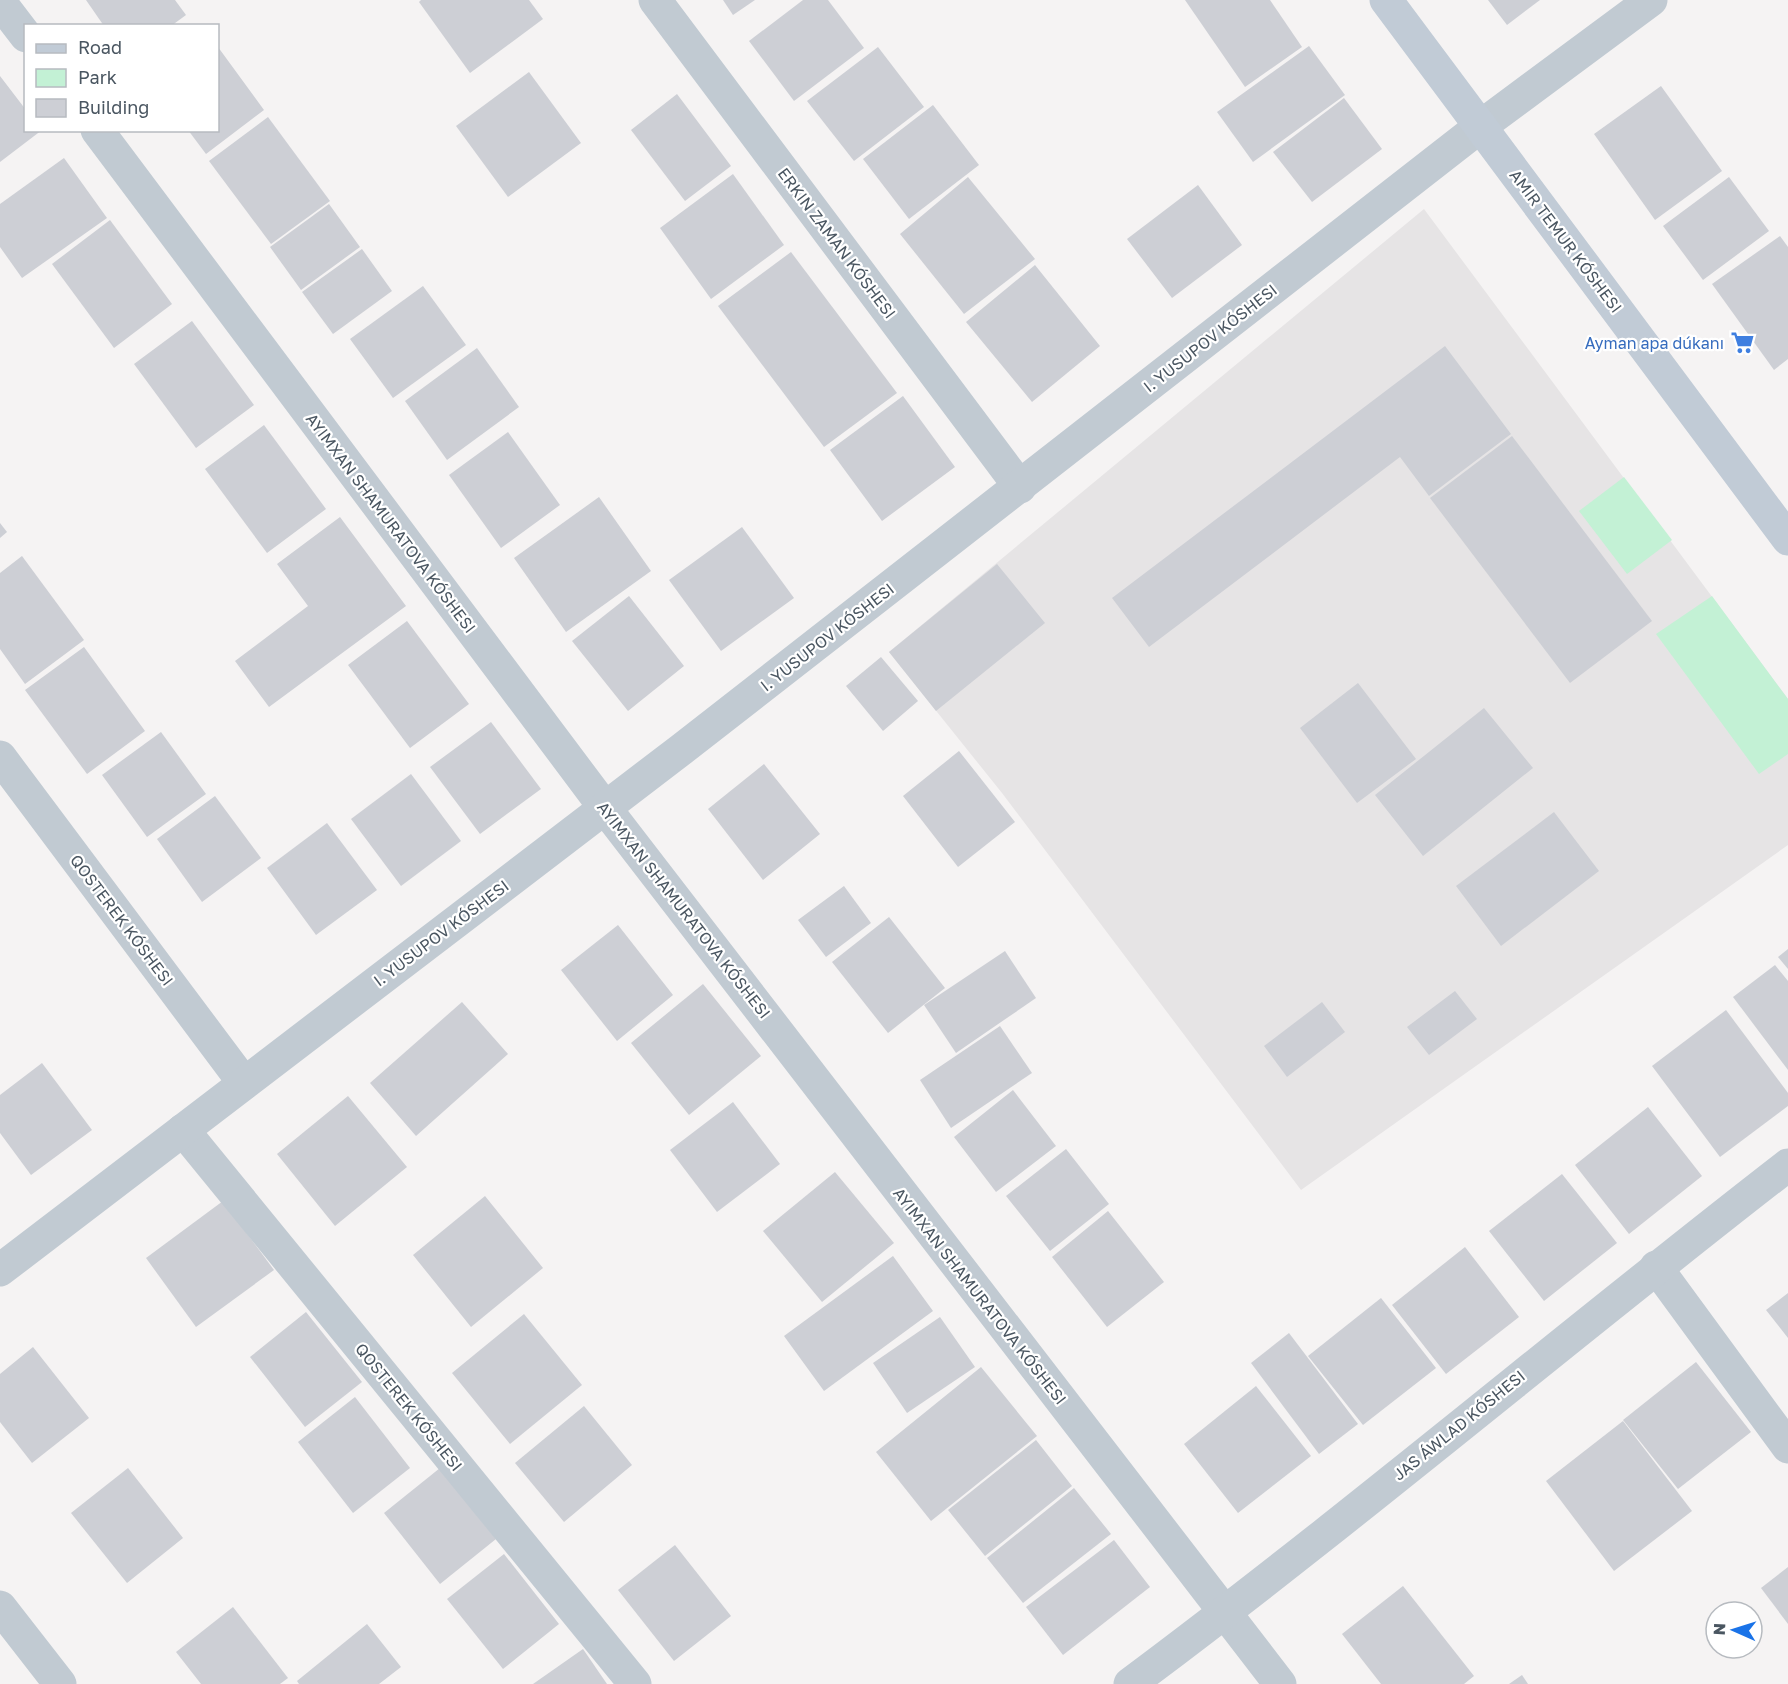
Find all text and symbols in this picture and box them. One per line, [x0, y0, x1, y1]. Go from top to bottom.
legend [24, 24, 219, 132]
text: Road [78, 36, 122, 58]
text: Park [78, 66, 117, 88]
text: Building [78, 96, 149, 118]
street label: ERKIN ZAMAN KÓSHESI [774, 164, 900, 322]
street label: AMIR TEMUR KÓSHESI [1506, 165, 1626, 317]
street label: I. YUSUPOV KÓSHESI [1139, 280, 1281, 396]
supermarket icon: Ayman apa dúkanı [1729, 330, 1755, 356]
place label: Ayman apa dúkanı [1585, 333, 1724, 353]
street label: AYIMXAN SHAMURATOVA KÓSHESI [302, 409, 480, 637]
street label: I. YUSUPOV KÓSHESI [756, 579, 898, 695]
street label: AYIMXAN SHAMURATOVA KÓSHESI [593, 798, 775, 1022]
street label: QOSTEREK KÓSHESI [66, 850, 178, 990]
street label: I. YUSUPOV KÓSHESI [369, 876, 513, 990]
street label: AYIMXAN SHAMURATOVA KÓSHESI [889, 1184, 1071, 1408]
street label: QOSTEREK KÓSHESI [351, 1339, 467, 1475]
street label: JAS ÁWLAD KÓSHESI [1389, 1366, 1529, 1484]
north arrow [1704, 1600, 1764, 1660]
text: N [1709, 1623, 1729, 1636]

